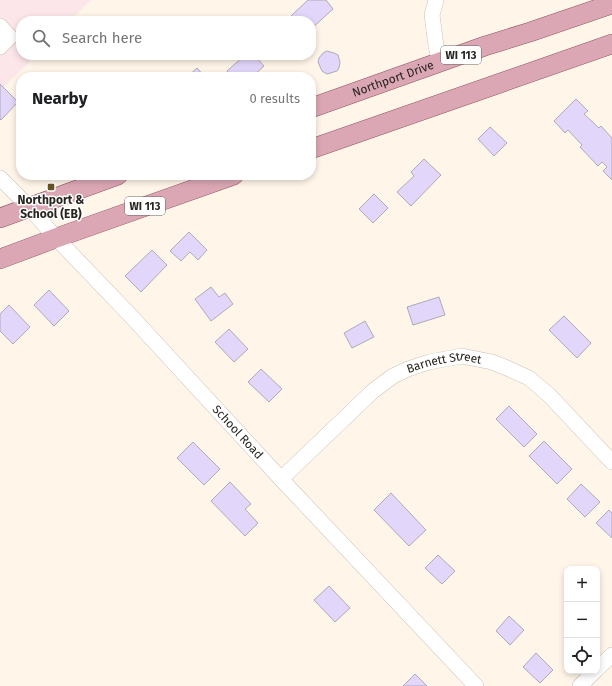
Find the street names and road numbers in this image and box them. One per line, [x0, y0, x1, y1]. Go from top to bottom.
road number: WI 113 [441, 46, 481, 64]
street label: Northport Drive [350, 58, 436, 100]
road number: WI 113 [125, 197, 165, 215]
street label: Barnett Street [405, 349, 483, 376]
street label: School Road [210, 402, 266, 462]

